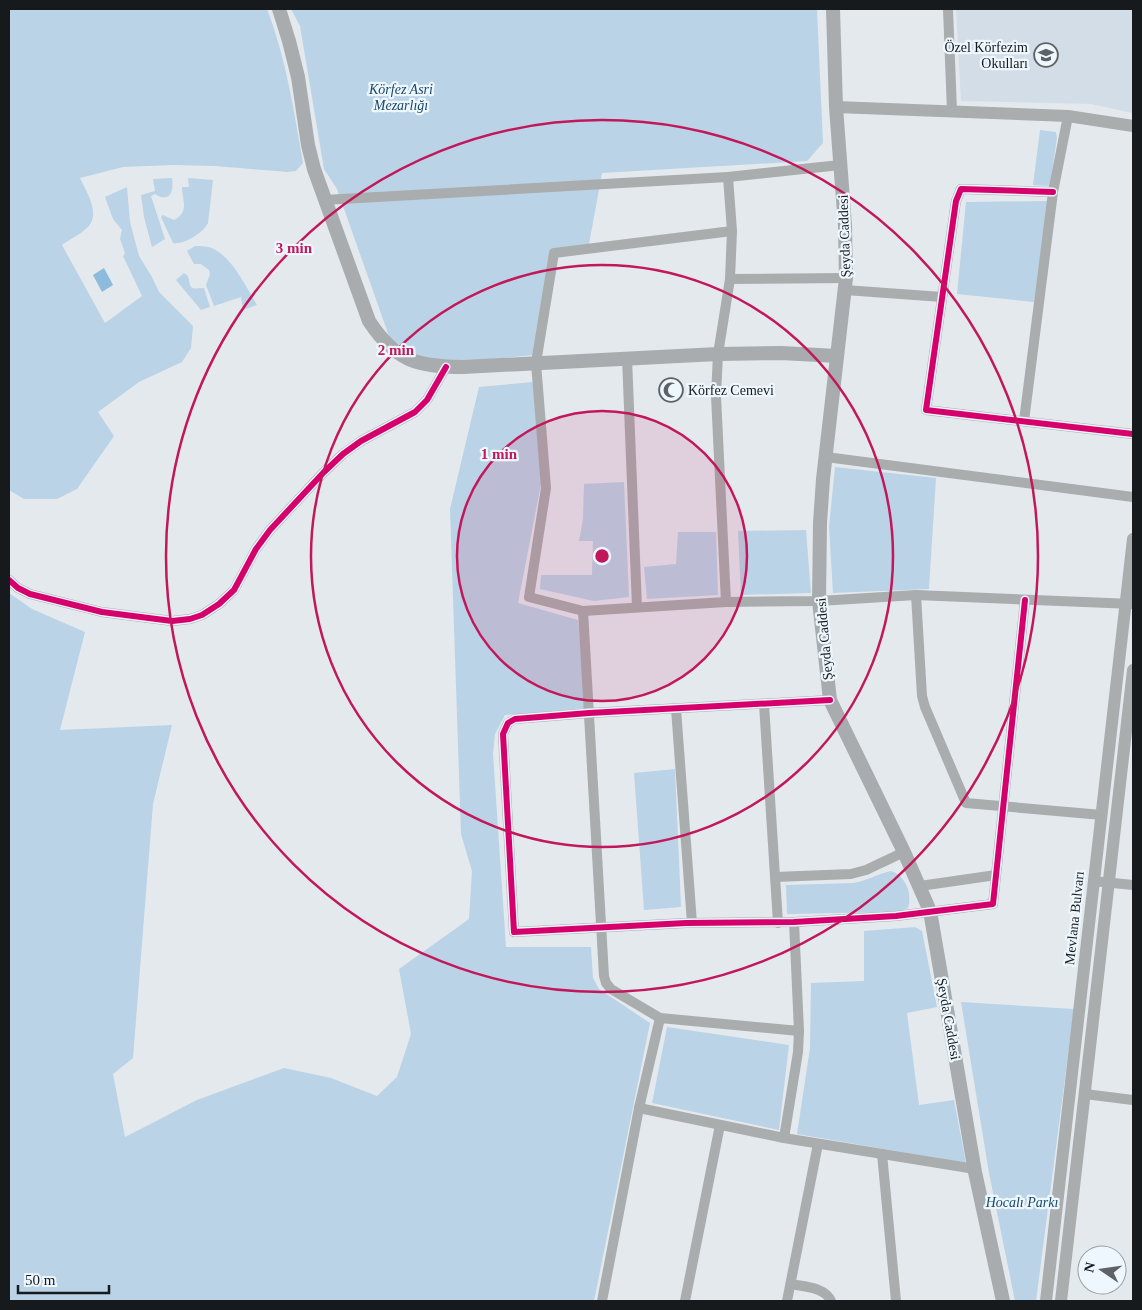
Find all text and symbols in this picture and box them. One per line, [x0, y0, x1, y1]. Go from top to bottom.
place label: Özel Körfezim Okulları [944, 39, 1028, 71]
school or university icon: Özel Körfezim Okulları [1033, 42, 1059, 68]
park label: Körfez Asri Mezarlığı [368, 82, 433, 113]
street label: Şeyda Caddesi [836, 194, 853, 278]
text: 3 min [276, 240, 313, 256]
text: 2 min [378, 342, 415, 358]
mosque icon: Körfez Cemevi [658, 377, 684, 403]
place label: Körfez Cemevi [688, 383, 774, 398]
text: 1 min [481, 446, 518, 462]
centre of rings [593, 547, 611, 565]
street label: Şeyda Caddesi [813, 597, 836, 681]
street label: Mevlana Bulvarı [1062, 870, 1087, 966]
street label: Şeyda Caddesi [934, 977, 963, 1061]
park label: Hocalı Parkı [985, 1195, 1058, 1210]
north arrow [1077, 1245, 1127, 1295]
text: N [1081, 1261, 1098, 1274]
scale bar [18, 1262, 109, 1294]
text: 50 m [25, 1272, 56, 1288]

